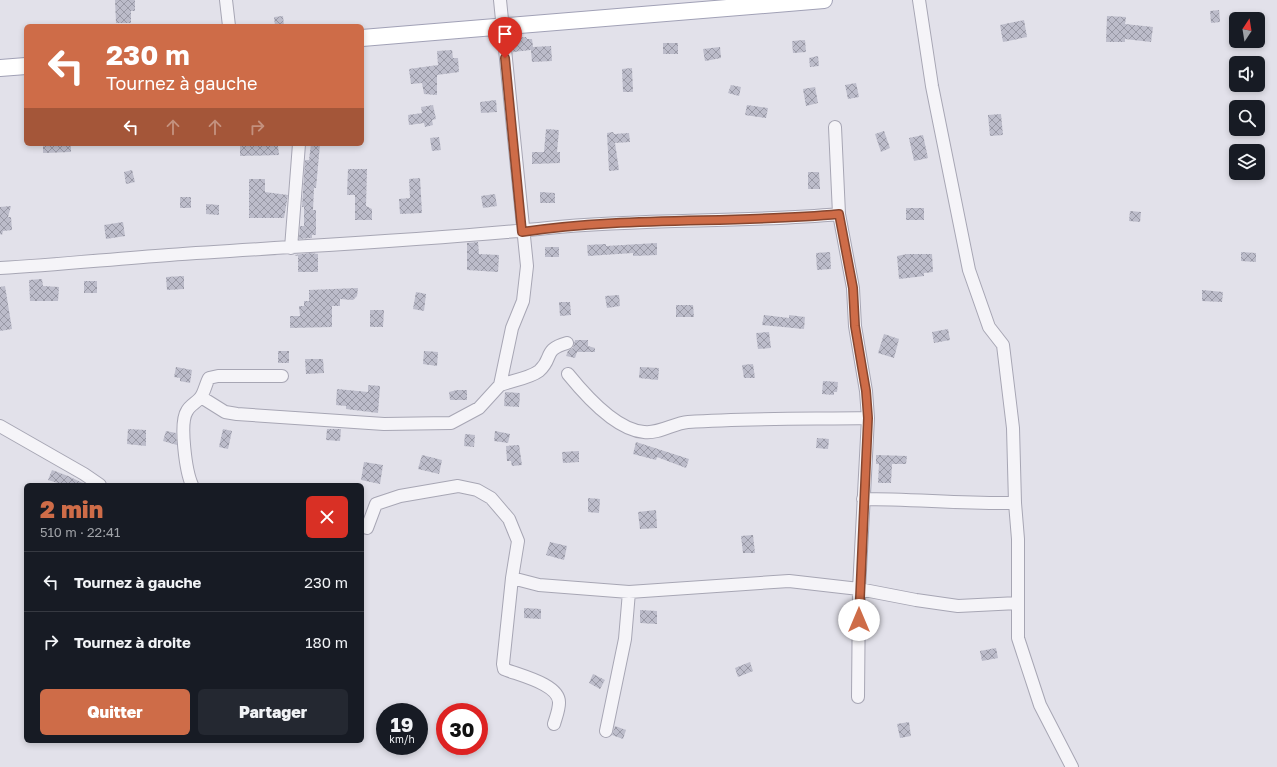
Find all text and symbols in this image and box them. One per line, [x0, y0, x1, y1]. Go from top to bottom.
north arrow [1229, 12, 1265, 48]
map controls [1229, 12, 1265, 180]
pin [488, 17, 522, 58]
icon: arrive [494, 23, 516, 45]
text: 230 m [106, 38, 190, 71]
icon: left [40, 40, 92, 92]
button: sound [1229, 56, 1265, 92]
text: Tournez à gauche [106, 72, 258, 94]
button: search [1229, 100, 1265, 136]
icon: left [120, 116, 142, 138]
icon: ahead [162, 116, 184, 138]
icon: ahead [204, 116, 226, 138]
icon: right [246, 116, 268, 138]
button: layers [1229, 144, 1265, 180]
text: 2 min [40, 494, 103, 523]
button: close [306, 496, 348, 538]
text: 510 m · 22:41 [40, 524, 120, 540]
icon: left [40, 571, 62, 593]
text: Tournez à gauche [74, 573, 201, 591]
text: 230 m [304, 573, 348, 591]
position arrow [838, 599, 880, 641]
icon: right [40, 631, 62, 653]
text: Tournez à droite [74, 633, 191, 651]
text: 180 m [305, 633, 348, 651]
button: Quitter [40, 689, 190, 735]
button: Partager [198, 689, 348, 735]
speed limit sign: 30 [436, 703, 488, 755]
text: 19 [390, 712, 413, 736]
text: km/h [389, 733, 415, 745]

